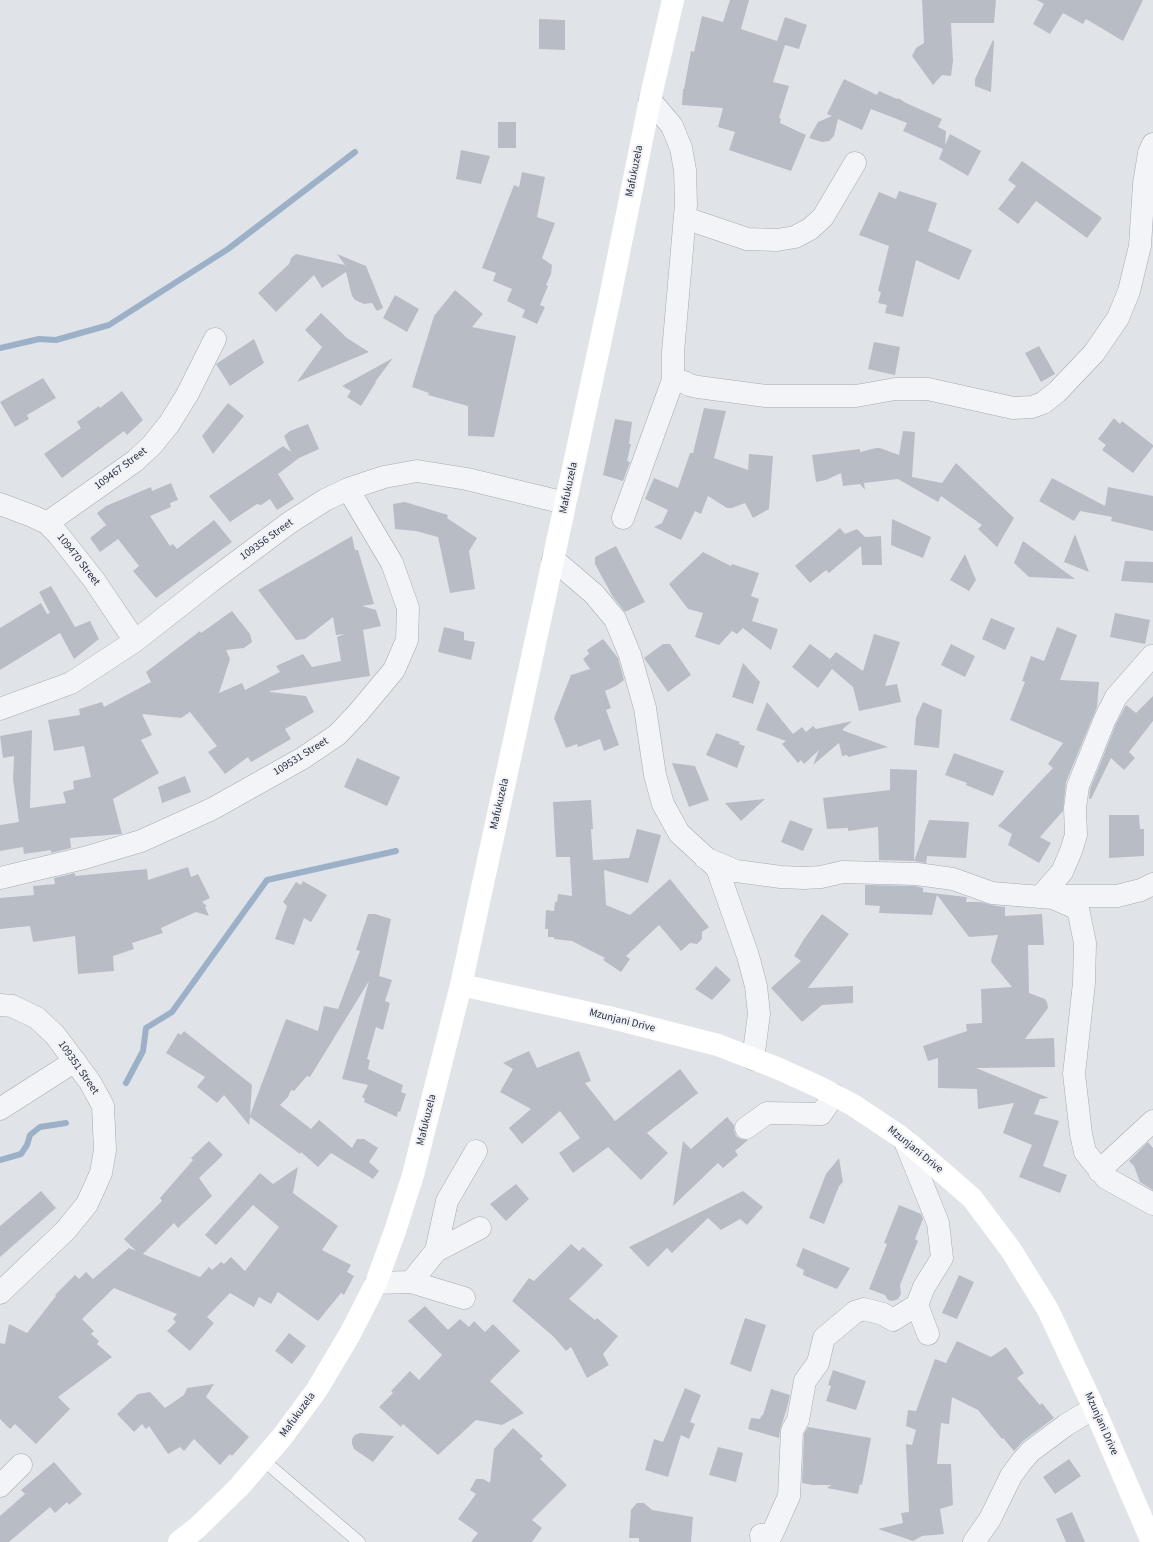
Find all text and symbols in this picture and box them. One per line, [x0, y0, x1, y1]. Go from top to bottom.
street label: Mafukuzela [624, 144, 646, 198]
street label: 109467 Street [92, 445, 150, 493]
street label: Mafukuzela [557, 461, 581, 515]
street label: 109356 Street [238, 516, 296, 564]
street label: 109470 Street [54, 531, 102, 589]
street label: 109531 Street [271, 735, 331, 779]
street label: Mafukuzela [488, 777, 512, 831]
street label: Mzunjani Drive [588, 1006, 656, 1036]
street label: 109351 Street [55, 1039, 101, 1097]
street label: Mafukuzela [414, 1093, 440, 1147]
street label: Mzunjani Drive [885, 1124, 945, 1176]
street label: Mafukuzela [277, 1390, 319, 1440]
street label: Mzunjani Drive [1081, 1390, 1121, 1458]

